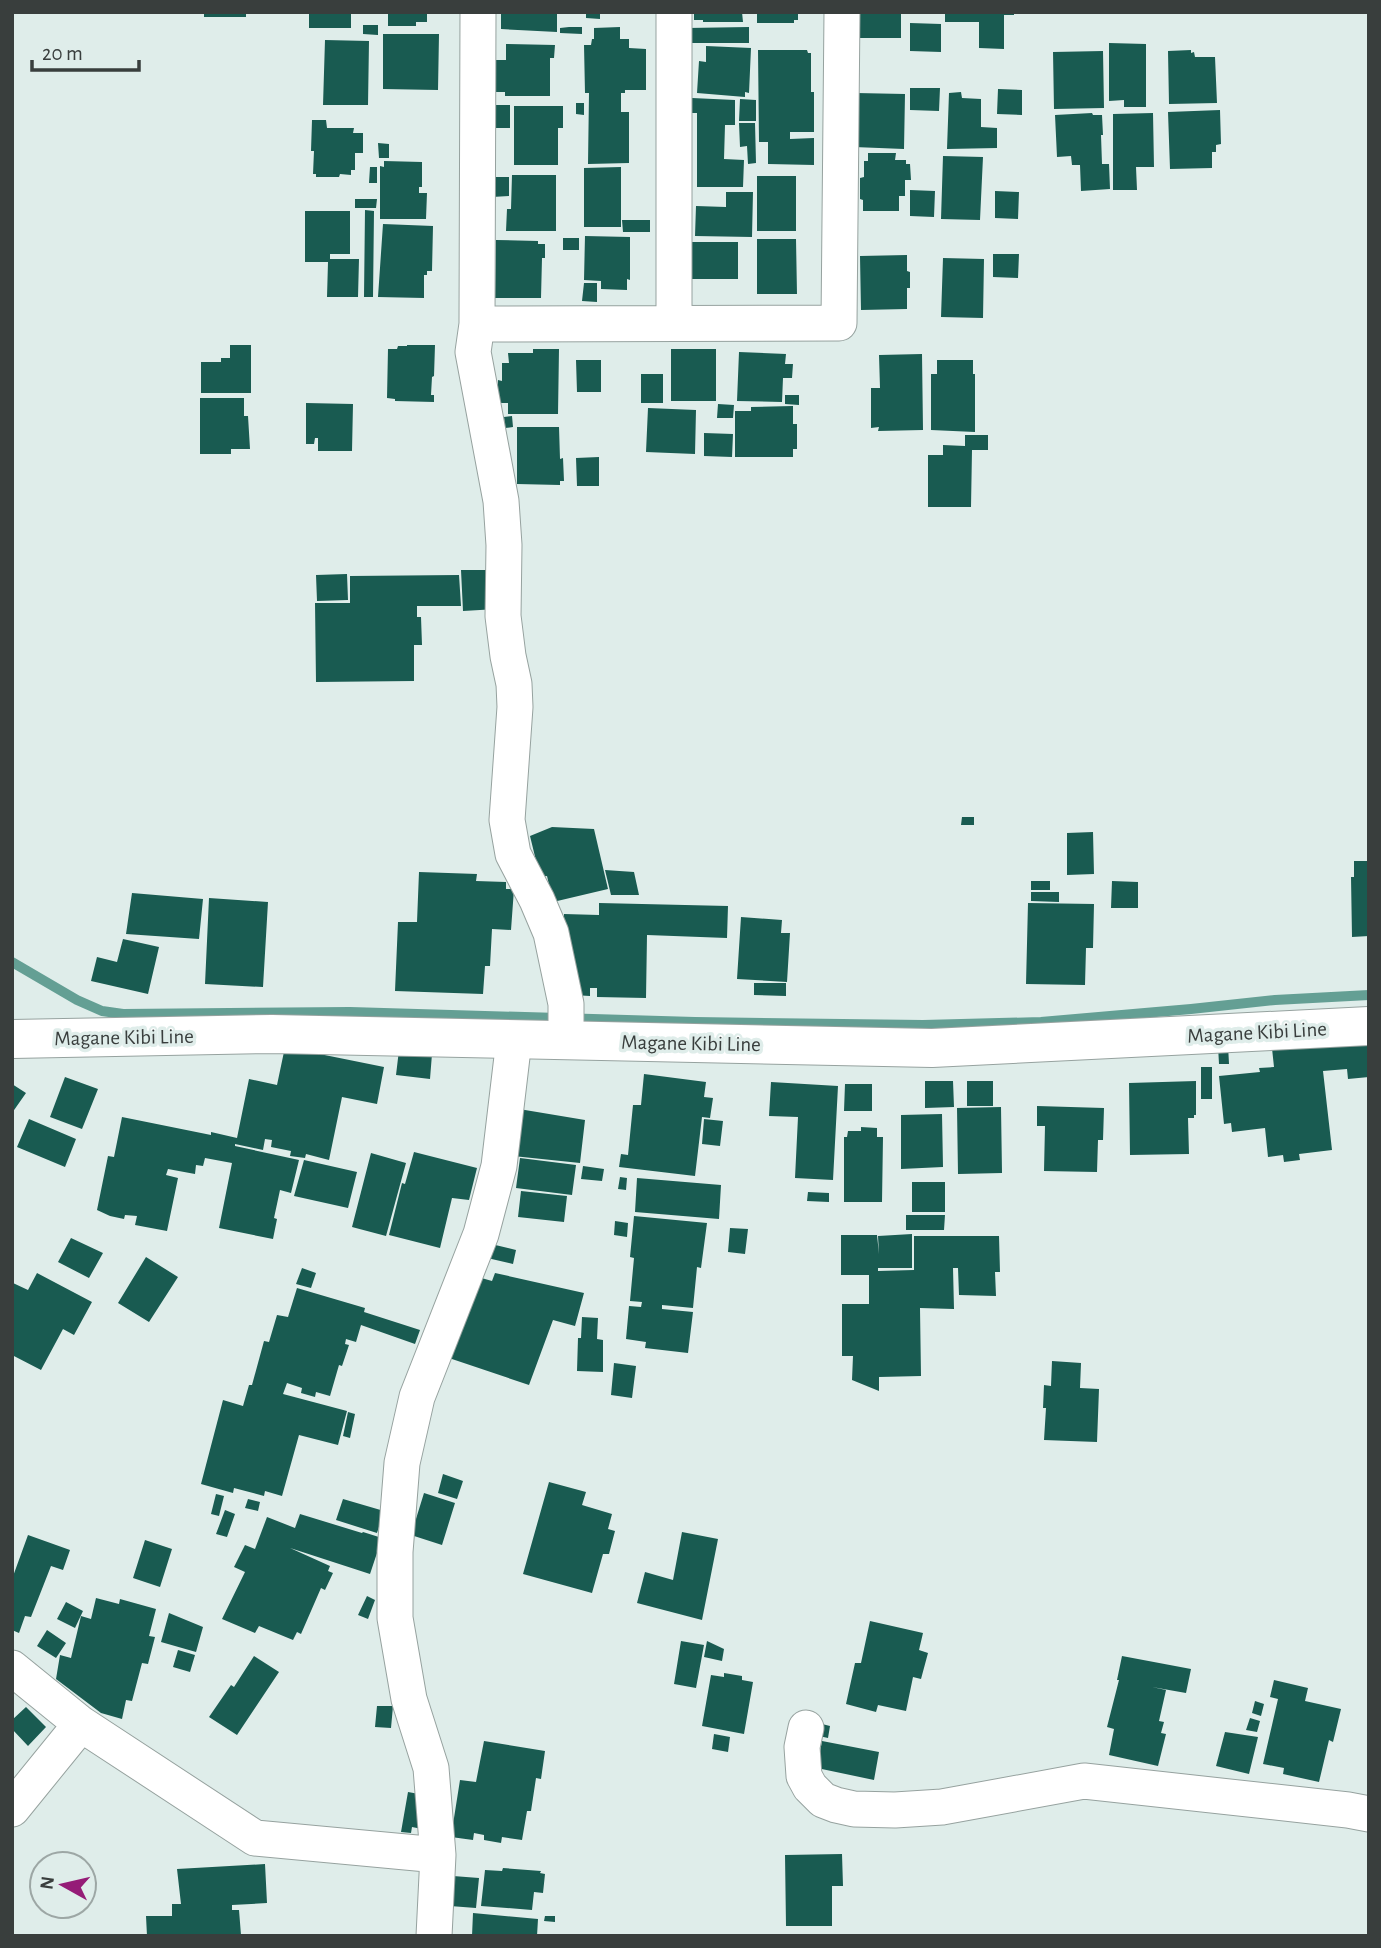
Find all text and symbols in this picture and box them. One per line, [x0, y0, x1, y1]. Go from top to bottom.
scale bar [32, 28, 138, 72]
text: 20 m [42, 43, 83, 64]
street label: Magane Kibi Line [1187, 1018, 1327, 1047]
street label: Magane Kibi Line [54, 1026, 194, 1049]
street label: Magane Kibi Line [621, 1032, 761, 1055]
north arrow [28, 1850, 98, 1920]
text: N [37, 1875, 58, 1891]

